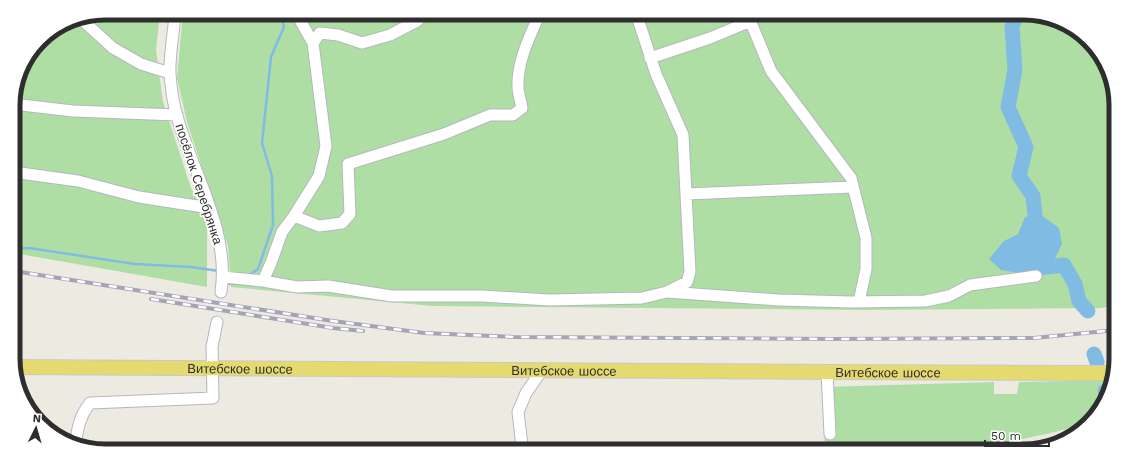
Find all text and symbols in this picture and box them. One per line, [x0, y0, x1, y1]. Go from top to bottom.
street label: посёлок Серебрянка [172, 122, 226, 247]
street label: Витебское шоссе [187, 361, 293, 376]
street label: Витебское шоссе [511, 363, 617, 378]
street label: Витебское шоссе [835, 365, 941, 380]
north arrow [16, 408, 56, 448]
text: N [32, 412, 41, 425]
scale bar [985, 422, 1049, 448]
text: 50 m [991, 429, 1021, 443]

